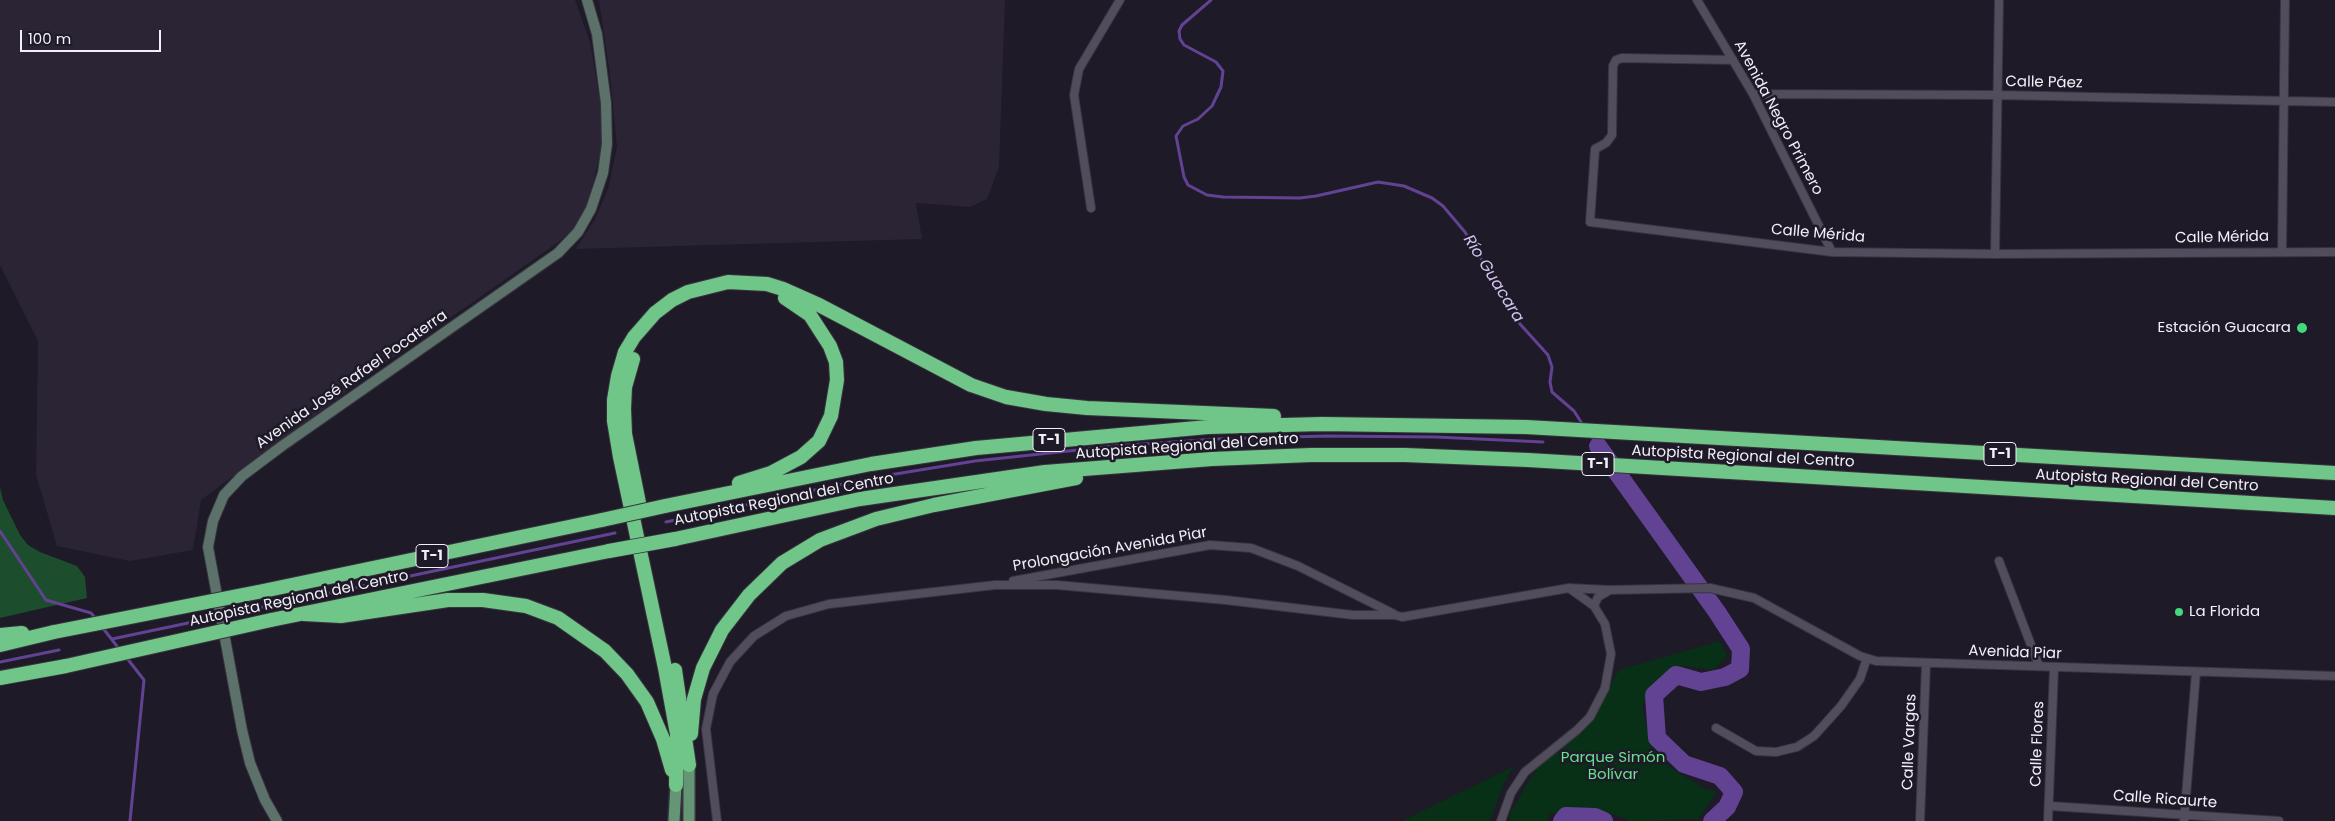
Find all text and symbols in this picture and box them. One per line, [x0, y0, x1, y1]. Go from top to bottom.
scale bar [22, 20, 164, 52]
text: 100 m [28, 28, 71, 49]
street label: Avenida Negro Primero [1730, 38, 1826, 198]
street label: Calle Páez [2005, 73, 2083, 93]
street label: Calle Mérida [1770, 221, 1866, 247]
street label: Calle Mérida [2175, 228, 2269, 248]
water label: Río Guacara [1458, 232, 1528, 326]
street label: Avenida José Rafael Pocaterra [253, 307, 451, 453]
place label: Estación Guacara [2157, 319, 2291, 337]
marker: Estación Guacara [2295, 321, 2309, 335]
road number: T-1 [1033, 428, 1065, 452]
street label: Autopista Regional del Centro [1075, 430, 1299, 464]
street label: Autopista Regional del Centro [1631, 442, 1855, 472]
road number: T-1 [1984, 442, 2016, 466]
road number: T-1 [1582, 452, 1614, 476]
street label: Autopista Regional del Centro [2035, 466, 2259, 496]
street label: Autopista Regional del Centro [673, 470, 895, 530]
street label: Prolongación Avenida Piar [1012, 524, 1208, 576]
road number: T-1 [416, 544, 448, 568]
street label: Autopista Regional del Centro [188, 567, 410, 631]
place label: La Florida [2189, 603, 2260, 621]
marker: La Florida [2173, 606, 2185, 618]
street label: Avenida Piar [1968, 642, 2062, 664]
street label: Calle Vargas [1899, 694, 1921, 790]
street label: Calle Flores [2028, 701, 2048, 787]
park label: Parque Simón Bolívar [1561, 749, 1665, 784]
street label: Calle Ricaurte [2112, 787, 2218, 813]

